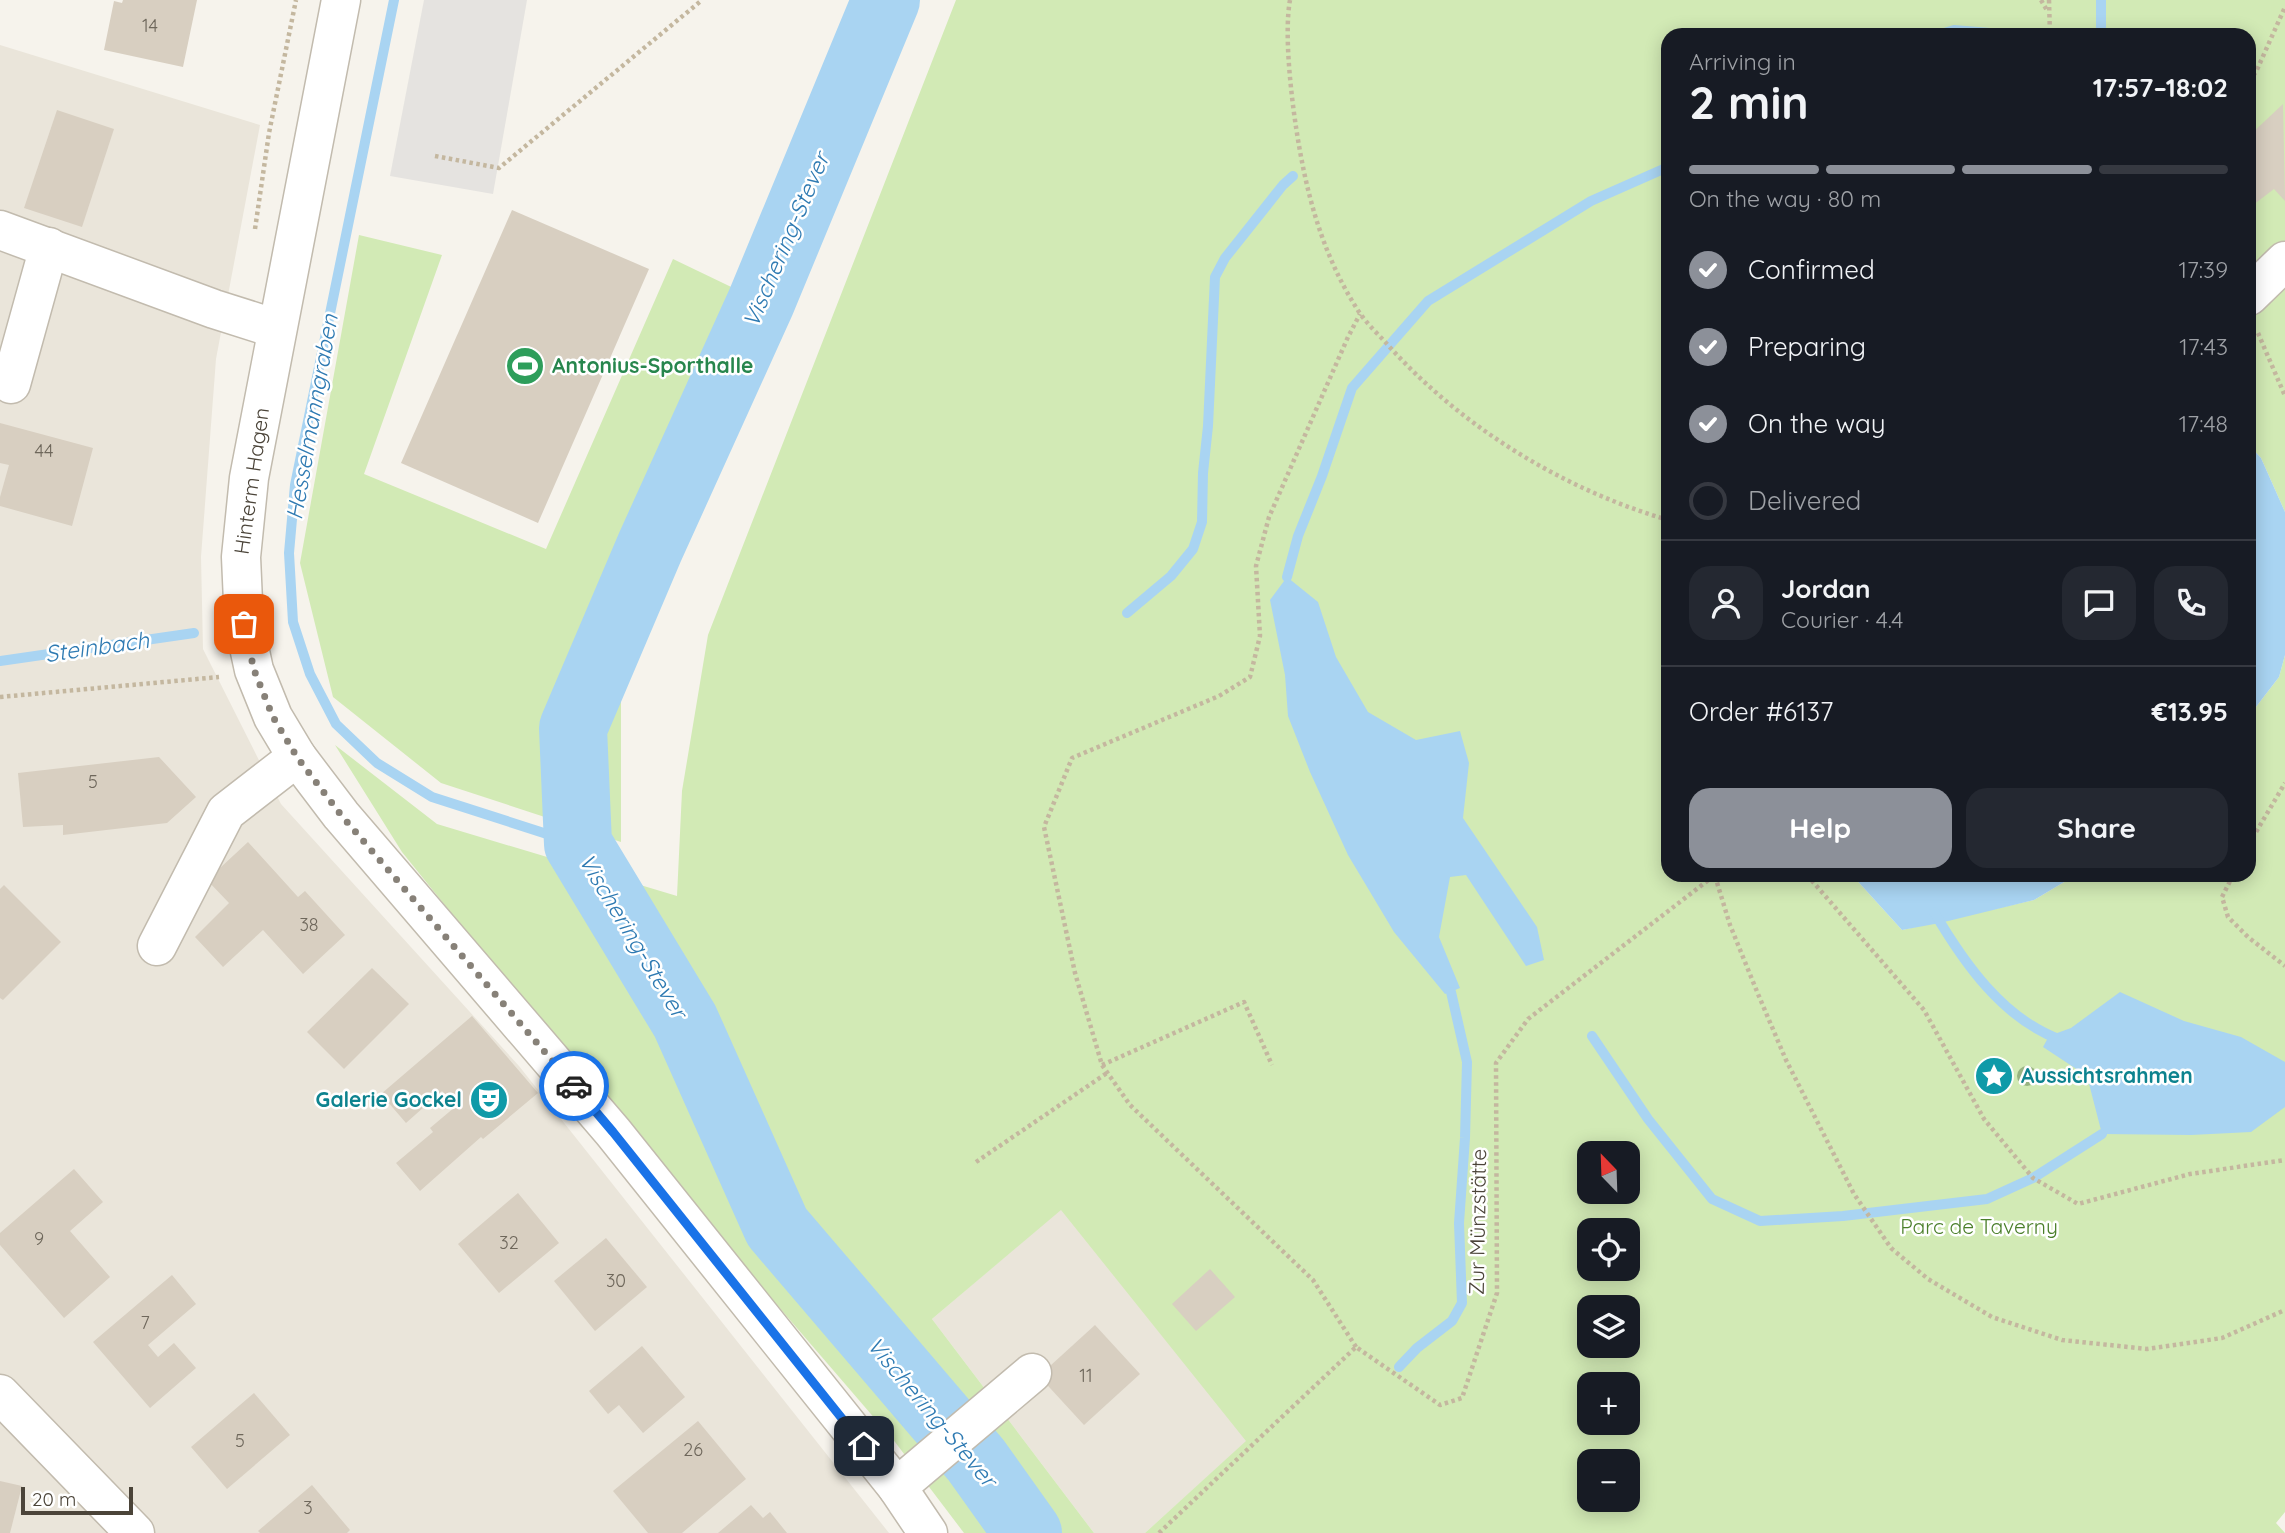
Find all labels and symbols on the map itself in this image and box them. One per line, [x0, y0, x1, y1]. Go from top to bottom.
house number: 14 [142, 14, 158, 37]
water label: Vischering-Stever [736, 145, 837, 331]
water label: Hesselmanngraben [279, 311, 344, 522]
sports icon: Antonius-Sporthalle [504, 345, 546, 387]
place label: Antonius-Sporthalle [552, 352, 753, 378]
street label: Hinterm Hagen [228, 406, 274, 556]
house number: 44 [35, 439, 53, 462]
pin [214, 594, 274, 654]
water label: Steinbach [43, 625, 152, 668]
house number: 5 [88, 770, 98, 793]
water label: Vischering-Stever [573, 848, 696, 1026]
house number: 38 [299, 913, 319, 936]
courier [539, 1051, 609, 1121]
place icon: Aussichtsrahmen [1973, 1055, 2015, 1097]
place label: Aussichtsrahmen [2021, 1062, 2193, 1088]
theatre icon: Galerie Gockel [468, 1079, 510, 1121]
place label: Galerie Gockel [316, 1086, 462, 1112]
north arrow [1577, 1141, 1640, 1204]
street label: Zur Münzstätte [1463, 1149, 1491, 1295]
park label: Parc de Taverny [1900, 1213, 2058, 1239]
house number: 9 [34, 1227, 44, 1250]
house number: 32 [499, 1231, 519, 1254]
house number: 30 [606, 1269, 626, 1292]
house number: 7 [140, 1311, 150, 1334]
water label: Vischering-Stever [861, 1331, 1006, 1495]
house number: 11 [1079, 1364, 1093, 1387]
pin [834, 1416, 894, 1476]
house number: 5 [235, 1429, 245, 1452]
house number: 26 [683, 1438, 703, 1461]
scale bar [21, 1484, 133, 1516]
house number: 3 [303, 1496, 313, 1519]

